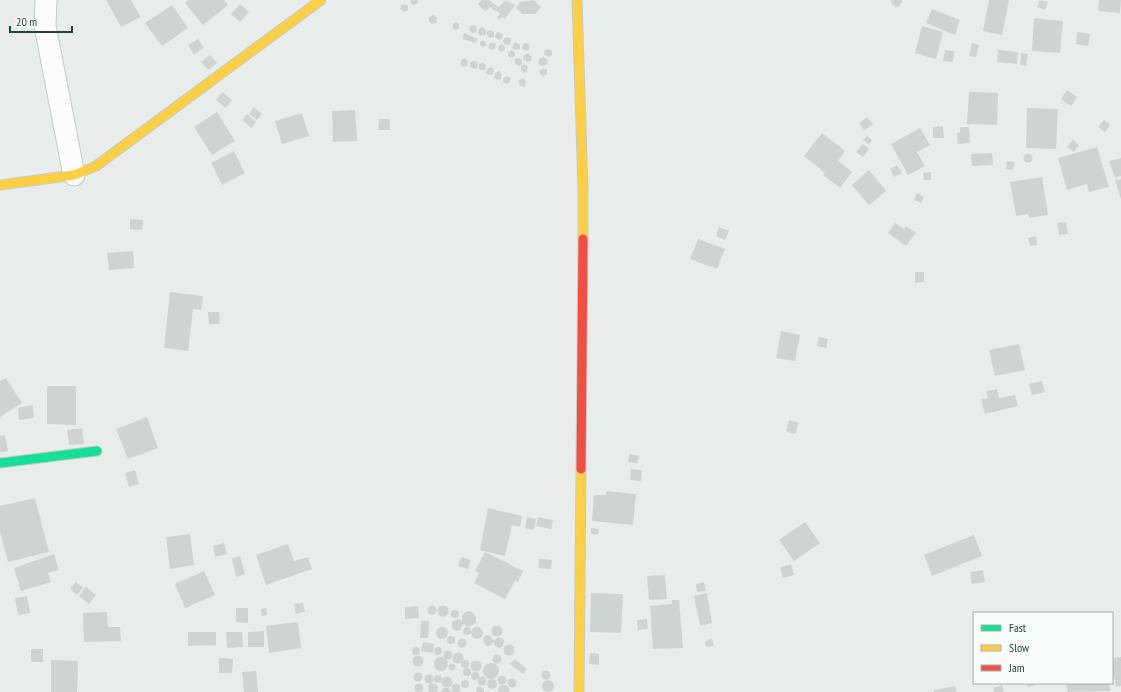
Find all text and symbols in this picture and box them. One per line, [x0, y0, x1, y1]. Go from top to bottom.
scale bar [10, 8, 72, 34]
text: 20 m [16, 14, 37, 29]
legend [973, 612, 1113, 684]
text: Fast [1009, 620, 1027, 635]
text: Slow [1009, 640, 1030, 655]
text: Jam [1008, 660, 1025, 675]

